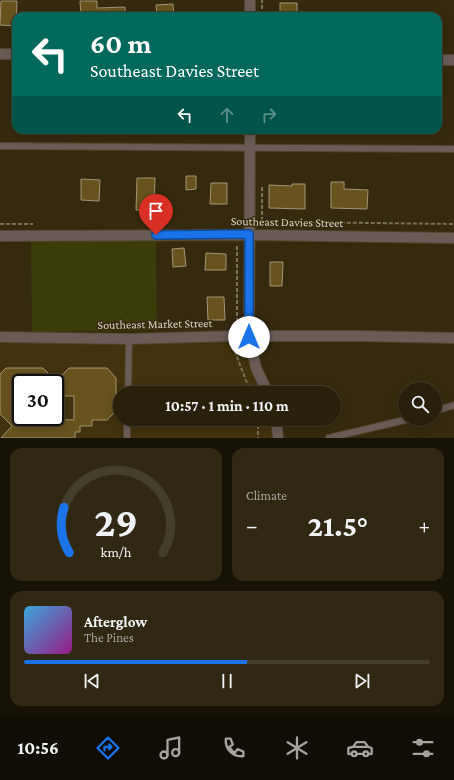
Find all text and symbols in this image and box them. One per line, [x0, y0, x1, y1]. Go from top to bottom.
icon: left [24, 28, 76, 80]
text: 60 m [90, 28, 151, 59]
text: Southeast Davies Street [90, 61, 259, 81]
icon: left [174, 104, 196, 126]
icon: ahead [216, 104, 238, 126]
icon: right [258, 104, 280, 126]
pin [139, 194, 173, 235]
icon: arrive [145, 200, 167, 222]
street label: Southeast Davies Street [231, 214, 344, 230]
street label: Southeast Market Street [97, 316, 214, 332]
position arrow [228, 316, 270, 358]
speed limit sign: 30 [12, 374, 64, 426]
map controls [398, 382, 442, 426]
button: search [398, 382, 442, 426]
text: 10:57 · 1 min · 110 m [165, 398, 289, 414]
text: Climate [246, 488, 287, 503]
text: 29 [94, 498, 138, 544]
text: 21.5° [308, 509, 368, 542]
text: − [246, 513, 258, 538]
text: + [418, 513, 430, 538]
text: km/h [101, 543, 132, 559]
text: Afterglow [84, 614, 147, 630]
text: The Pines [84, 630, 134, 645]
icon: previous [81, 670, 103, 692]
icon: pause [216, 670, 238, 692]
icon: next [351, 670, 373, 692]
icon: directions [94, 734, 122, 762]
icon: music [157, 734, 185, 762]
icon: phone [220, 734, 248, 762]
icon: climate [283, 734, 311, 762]
icon: car [346, 734, 374, 762]
icon: filters [409, 734, 437, 762]
text: 10:56 [17, 738, 59, 758]

